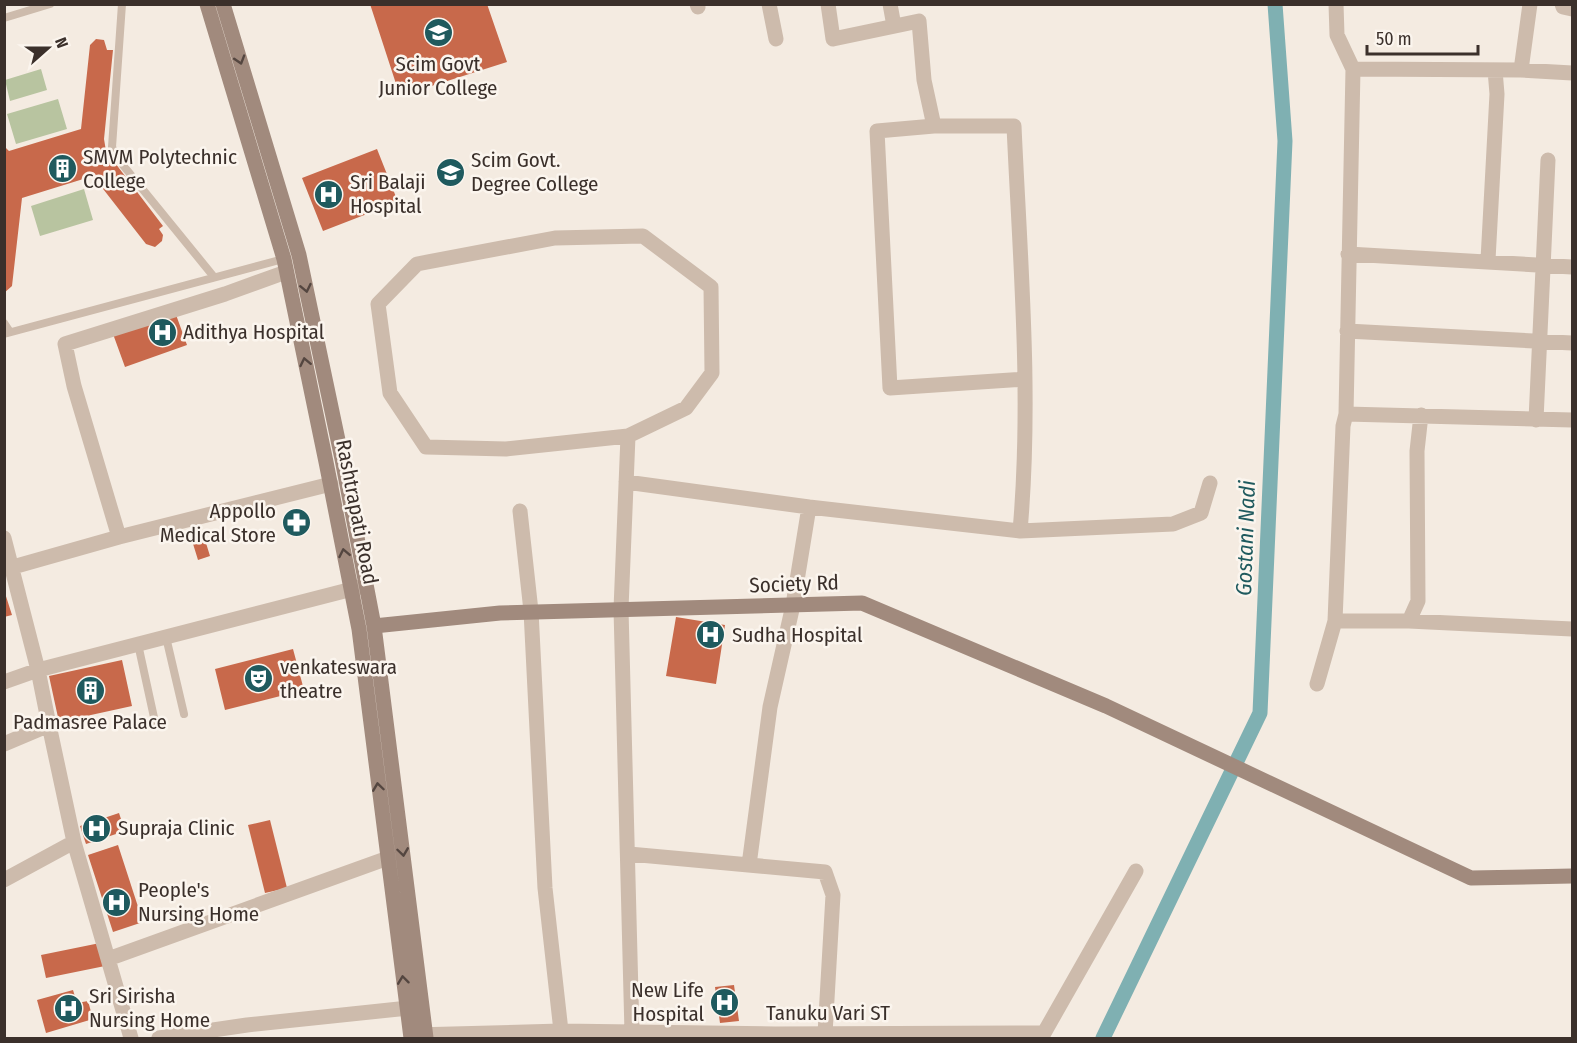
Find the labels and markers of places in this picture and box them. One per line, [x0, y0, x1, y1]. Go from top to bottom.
school or university icon: Scim Govt Junior College [422, 17, 454, 49]
place label: Scim Govt Junior College [379, 51, 497, 101]
place label: SMVM Polytechnic College [83, 144, 237, 194]
place label: Scim Govt. Degree College [471, 147, 598, 197]
building icon: SMVM Polytechnic College [46, 153, 78, 185]
school or university icon: Scim Govt. Degree College [434, 156, 466, 188]
place label: Sri Balaji Hospital [350, 169, 426, 219]
hospital icon: Sri Balaji Hospital [313, 178, 345, 210]
hospital icon: Adithya Hospital [146, 316, 178, 348]
place label: Adithya Hospital [183, 319, 325, 345]
place label: Appollo Medical Store [160, 498, 276, 548]
pharmacy icon: Appollo Medical Store [281, 507, 313, 539]
hospital icon: Sudha Hospital [695, 619, 727, 651]
place label: Sudha Hospital [732, 622, 863, 648]
place label: venkateswara theatre [280, 654, 397, 704]
theatre icon: venkateswara theatre [243, 663, 275, 695]
building icon: Padmasree Palace [74, 675, 106, 707]
place label: Padmasree Palace [13, 709, 167, 735]
hospital icon: Supraja Clinic [81, 812, 113, 844]
place label: Supraja Clinic [118, 815, 235, 841]
place label: People's Nursing Home [138, 877, 259, 927]
hospital icon: People's Nursing Home [101, 886, 133, 918]
place label: New Life Hospital [631, 977, 704, 1027]
place label: Sri Sirisha Nursing Home [89, 983, 210, 1033]
hospital icon: New Life Hospital [709, 986, 741, 1018]
hospital icon: Sri Sirisha Nursing Home [52, 992, 84, 1024]

